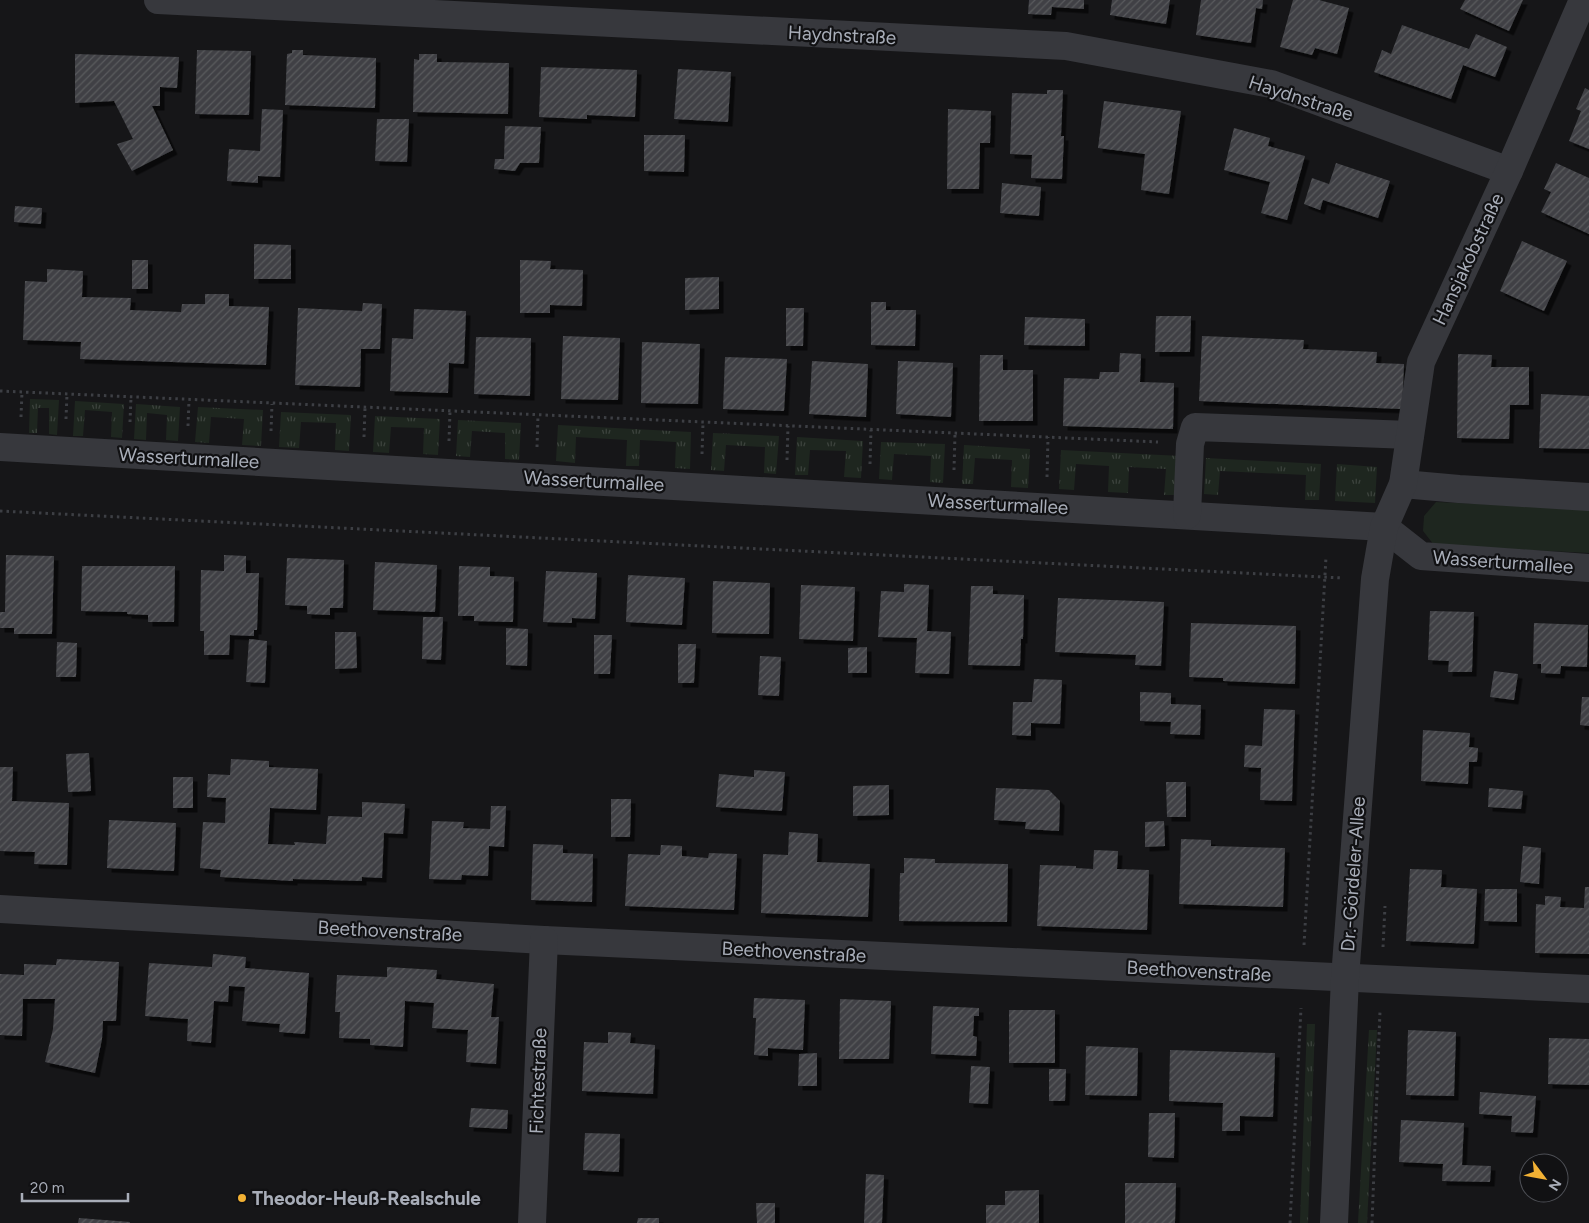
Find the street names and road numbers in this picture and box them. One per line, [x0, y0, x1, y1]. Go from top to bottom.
street label: Haydnstraße [787, 21, 897, 49]
street label: Haydnstraße [1246, 70, 1356, 126]
street label: Hansjakobstraße [1427, 190, 1509, 328]
street label: Wasserturmallee [118, 443, 260, 473]
street label: Wasserturmallee [523, 466, 665, 496]
street label: Wasserturmallee [927, 489, 1069, 519]
street label: Wasserturmallee [1432, 546, 1574, 578]
street label: Dr.-Gördeler-Allee [1336, 796, 1370, 952]
street label: Beethovenstraße [317, 916, 463, 946]
street label: Beethovenstraße [721, 937, 867, 967]
street label: Beethovenstraße [1126, 956, 1272, 986]
street label: Fichtestraße [525, 1027, 551, 1135]

